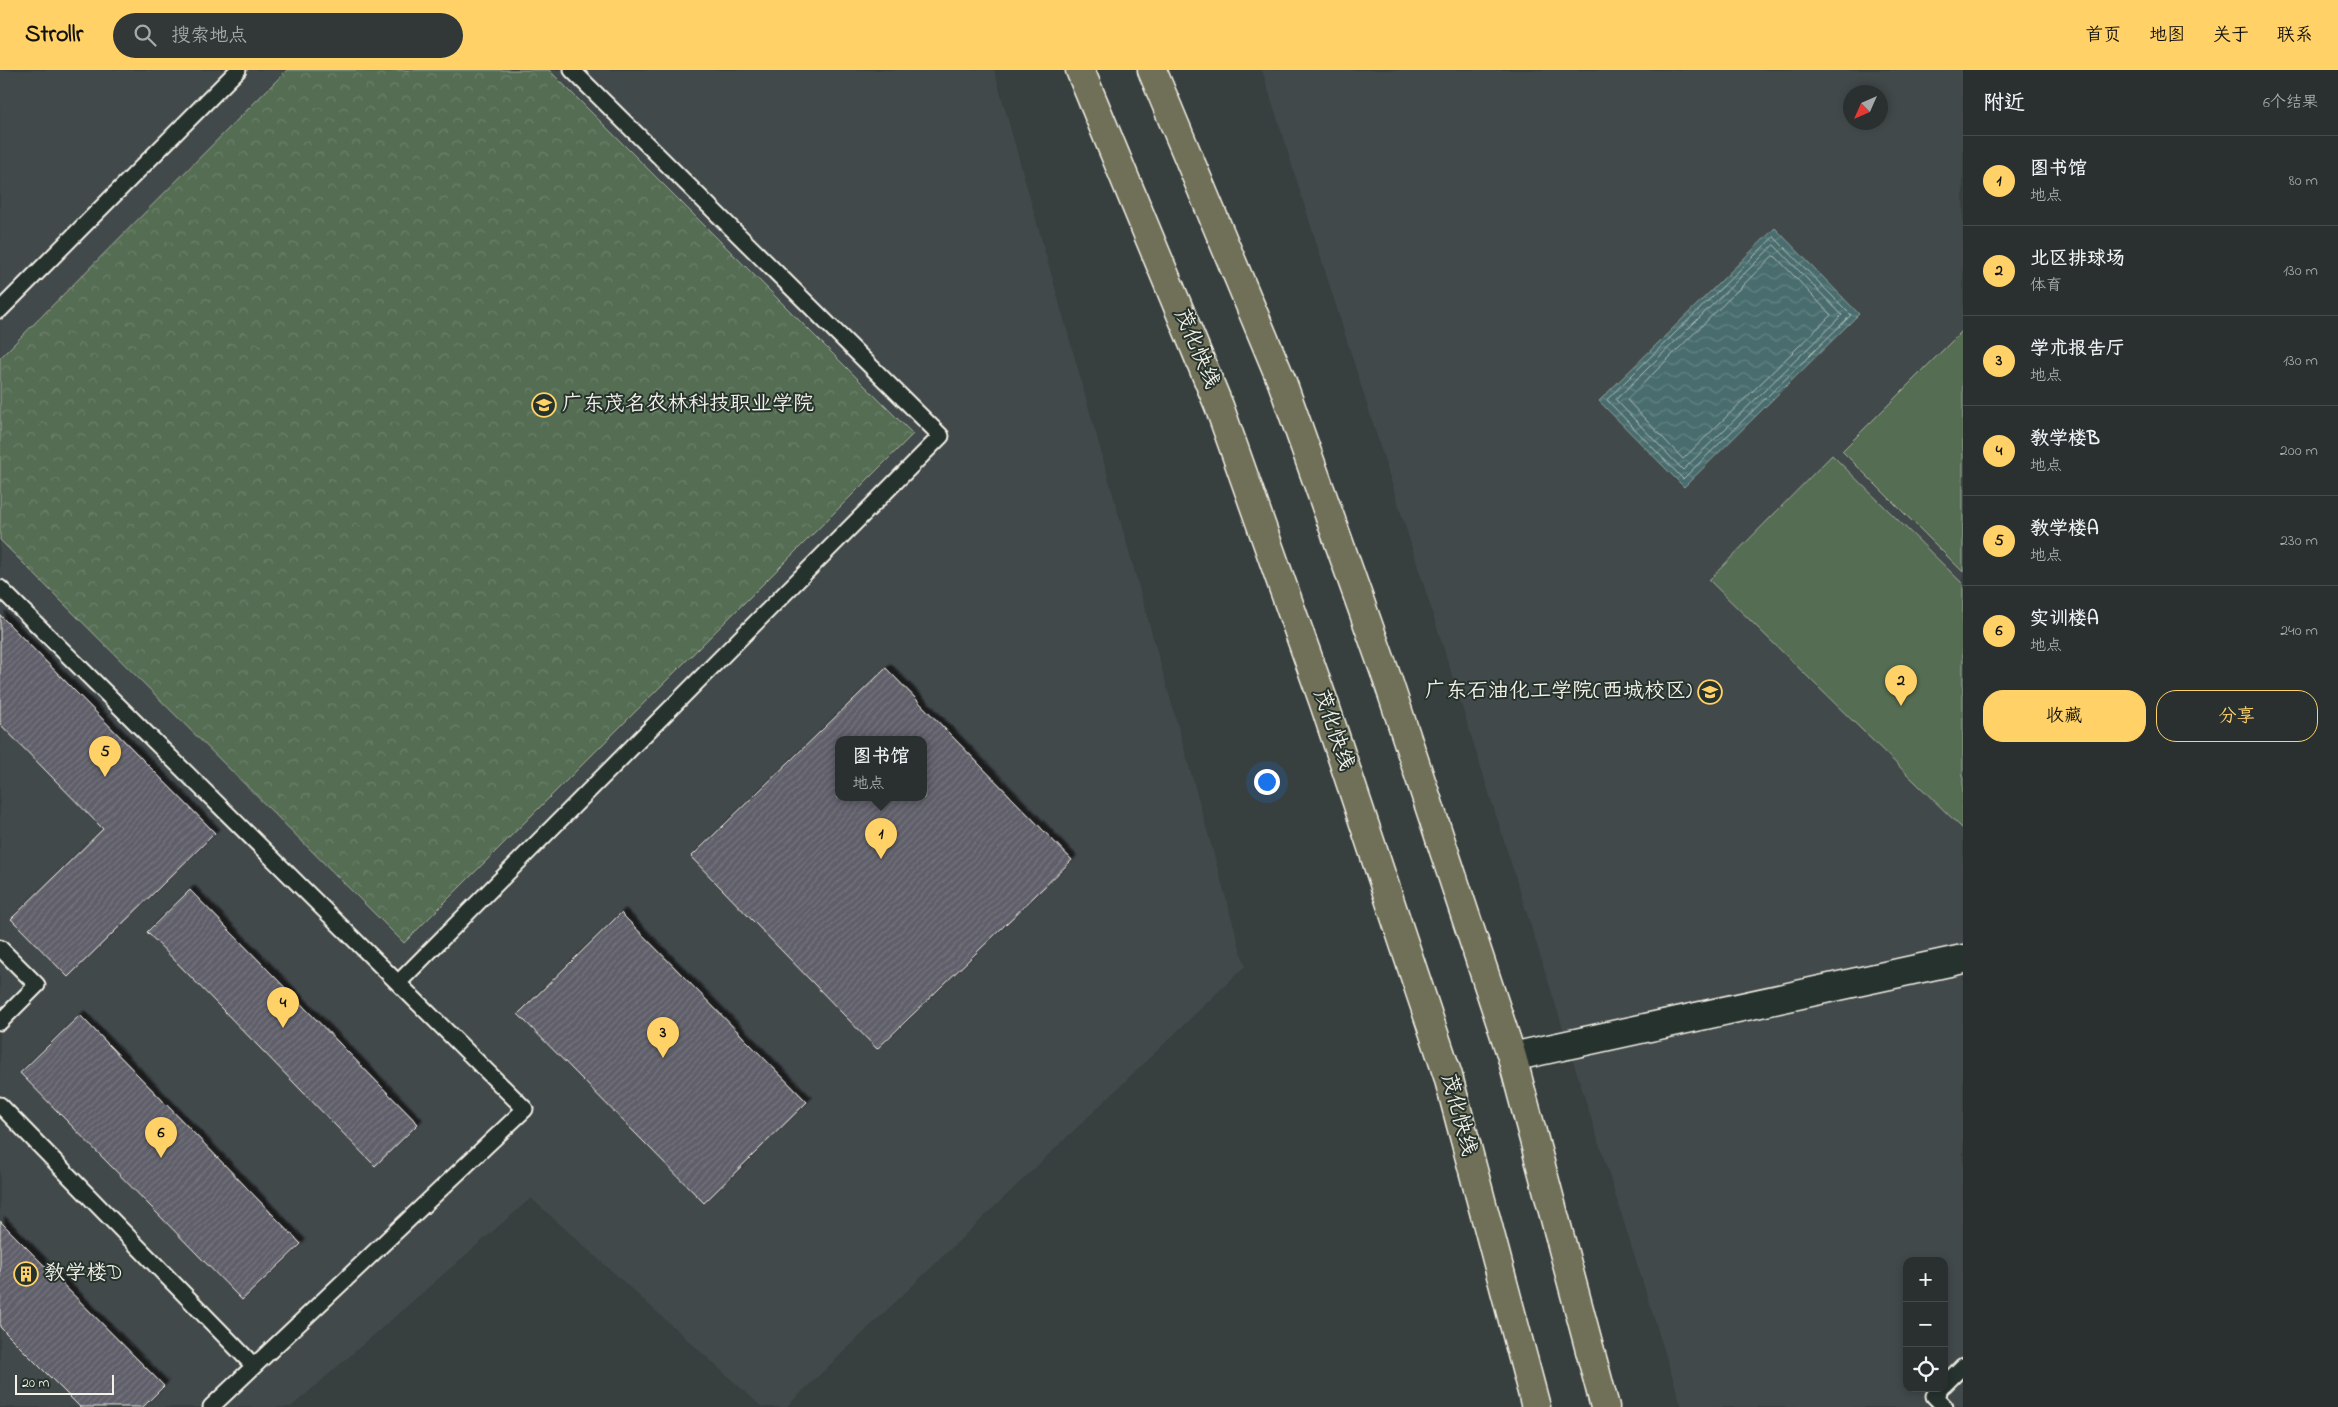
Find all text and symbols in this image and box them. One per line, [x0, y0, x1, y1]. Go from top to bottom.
search box [113, 13, 463, 58]
text: Strollr [25, 18, 83, 53]
icon: search [131, 21, 159, 49]
text: 搜索地点 [171, 23, 247, 50]
text: 首页 [2085, 23, 2121, 49]
text: 地图 [2149, 23, 2185, 49]
text: 关于 [2213, 23, 2249, 49]
text: 联系 [2277, 23, 2313, 49]
north arrow [1843, 85, 1888, 130]
text: 附近 [1983, 89, 2025, 119]
text: 6个结果 [2263, 91, 2318, 115]
text: 图书馆 [2030, 156, 2087, 183]
text: 1 [1996, 169, 2002, 193]
text: 80 m [2289, 169, 2318, 193]
text: 地点 [2030, 184, 2062, 208]
text: 北区排球场 [2030, 246, 2125, 273]
text: 2 [1995, 259, 2003, 283]
text: 130 m [2283, 259, 2318, 283]
text: 体育 [2030, 274, 2062, 298]
street label: 茂化快线 [1166, 304, 1226, 394]
text: 学术报告厅 [2030, 336, 2125, 363]
text: 3 [1996, 349, 2002, 373]
text: 130 m [2283, 349, 2318, 373]
text: 地点 [2030, 364, 2062, 388]
place label: 广东茂名农林科技职业学院 [562, 390, 814, 420]
school or university icon: 广东茂名农林科技职业学院 [531, 392, 557, 418]
text: 教学楼B [2030, 426, 2100, 453]
text: 4 [1996, 439, 2002, 463]
text: 200 m [2280, 439, 2318, 463]
text: 地点 [2030, 454, 2062, 478]
text: 教学楼A [2030, 516, 2099, 543]
text: 5 [1994, 529, 2004, 553]
text: 230 m [2280, 529, 2318, 553]
text: 地点 [2030, 544, 2062, 568]
text: 实训楼A [2030, 606, 2099, 633]
text: 6 [1995, 619, 2003, 643]
text: 240 m [2280, 619, 2318, 643]
text: 地点 [2030, 634, 2062, 658]
pin: 2 [1885, 665, 1917, 706]
place label: 广东石油化工学院(西城校区) [1425, 677, 1692, 707]
school or university icon: 广东石油化工学院(西城校区) [1697, 679, 1723, 705]
street label: 茂化快线 [1305, 685, 1361, 775]
button: 收藏 [1983, 690, 2146, 742]
button: 分享 [2156, 690, 2318, 742]
pin: 5 [89, 736, 121, 777]
popup [835, 736, 927, 801]
text: 图书馆 [852, 744, 910, 771]
your location [1254, 769, 1280, 795]
text: 地点 [852, 772, 885, 796]
pin: 1 [865, 818, 897, 859]
pin: 4 [267, 987, 299, 1028]
pin: 3 [647, 1017, 679, 1058]
street label: 茂化快线 [1433, 1071, 1483, 1159]
pin: 6 [145, 1117, 177, 1158]
map controls [1903, 1257, 1948, 1392]
button: + [1903, 1257, 1948, 1302]
place label: 教学楼D [44, 1259, 122, 1289]
building icon: 教学楼D [13, 1261, 39, 1287]
button: − [1903, 1302, 1948, 1347]
button: locate [1903, 1347, 1948, 1392]
scale bar [15, 1372, 114, 1395]
text: 20 m [22, 1373, 49, 1394]

